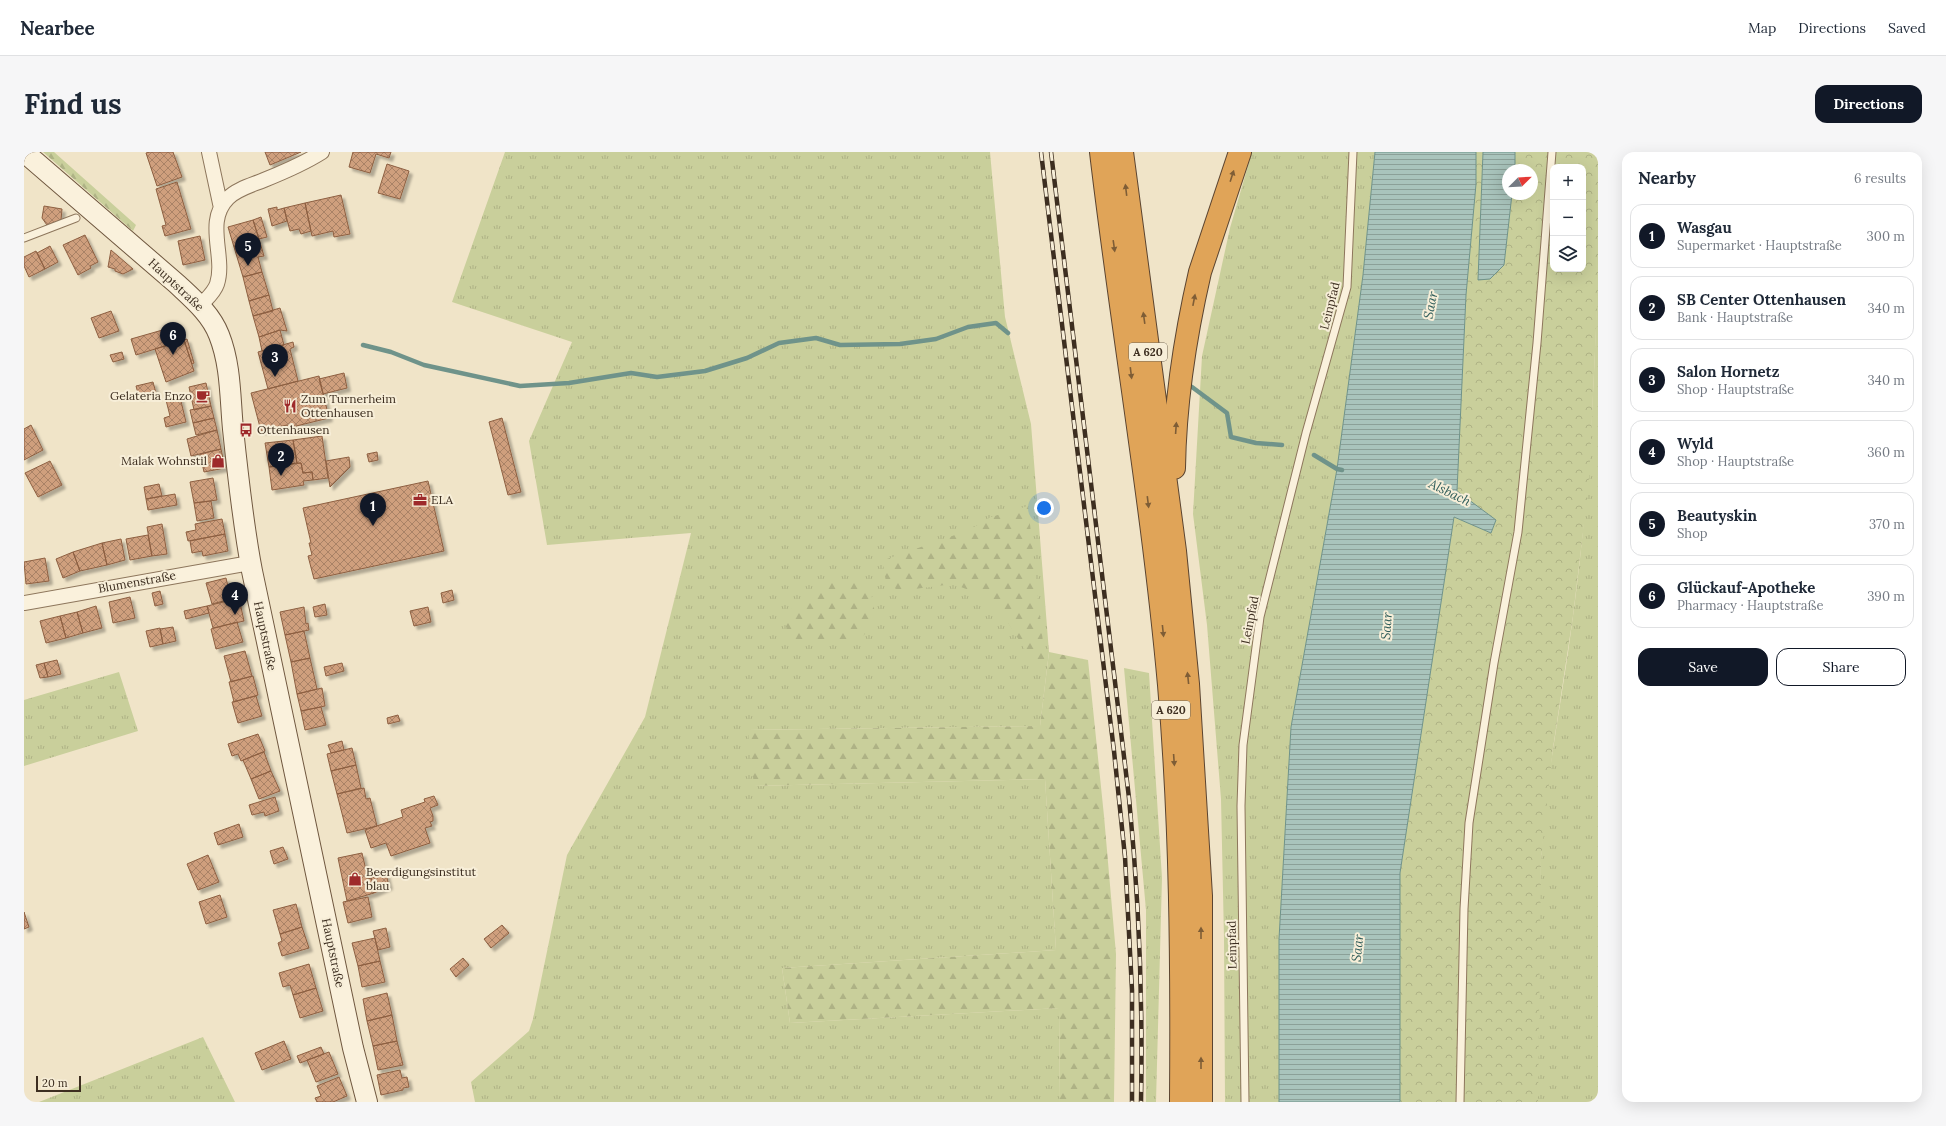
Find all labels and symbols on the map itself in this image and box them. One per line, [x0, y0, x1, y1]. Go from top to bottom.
north arrow [1502, 164, 1538, 200]
one-way arrow [1229, 169, 1235, 181]
one-way arrow [1123, 183, 1129, 196]
pin: 5 [235, 233, 261, 266]
one-way arrow [1111, 240, 1117, 252]
street label: Hauptstraße [145, 255, 208, 315]
street label: Leinpfad [1316, 280, 1343, 331]
water label: Saar [1420, 290, 1441, 320]
one-way arrow [1191, 294, 1197, 306]
one-way arrow [1141, 312, 1147, 324]
pin: 6 [160, 322, 186, 355]
road number: A 620 [1129, 343, 1167, 361]
pin: 3 [262, 344, 288, 377]
one-way arrow [1128, 367, 1134, 379]
place label: Gelateria Enzo [110, 388, 192, 403]
cafe icon: Gelateria Enzo [195, 388, 211, 404]
place label: Zum Turnerheim Ottenhausen [301, 391, 396, 420]
restaurant icon: Zum Turnerheim Ottenhausen [282, 398, 298, 414]
bus stop icon: Ottenhausen [238, 422, 254, 438]
place label: Ottenhausen [257, 422, 330, 437]
one-way arrow [1173, 422, 1180, 434]
pin: 2 [268, 443, 294, 476]
place label: Malak Wohnstil [121, 453, 207, 468]
shop icon: Malak Wohnstil [210, 453, 226, 469]
water label: Alsbach [1425, 475, 1474, 510]
office icon: ELA [412, 492, 428, 508]
place label: ELA [431, 492, 454, 507]
pin: 1 [360, 493, 386, 526]
one-way arrow [1145, 496, 1151, 508]
your location [1034, 498, 1054, 518]
street label: Blumenstraße [97, 567, 177, 596]
pin: 4 [222, 582, 248, 615]
street label: Leinpfad [1238, 595, 1262, 645]
street label: Hauptstraße [251, 600, 280, 672]
water label: Saar [1377, 612, 1396, 640]
one-way arrow [1160, 625, 1166, 637]
one-way arrow [1185, 672, 1191, 684]
road number: A 620 [1152, 701, 1190, 719]
one-way arrow [1170, 754, 1177, 766]
place label: Beerdigungsinstitut blau [366, 864, 477, 893]
shop icon: Beerdigungsinstitut blau [347, 871, 363, 887]
street label: Hauptstraße [319, 917, 348, 989]
street label: Leinpfad [1224, 921, 1239, 969]
one-way arrow [1198, 926, 1204, 939]
water label: Saar [1348, 933, 1367, 963]
one-way arrow [1198, 1056, 1204, 1069]
scale bar [36, 1074, 81, 1093]

